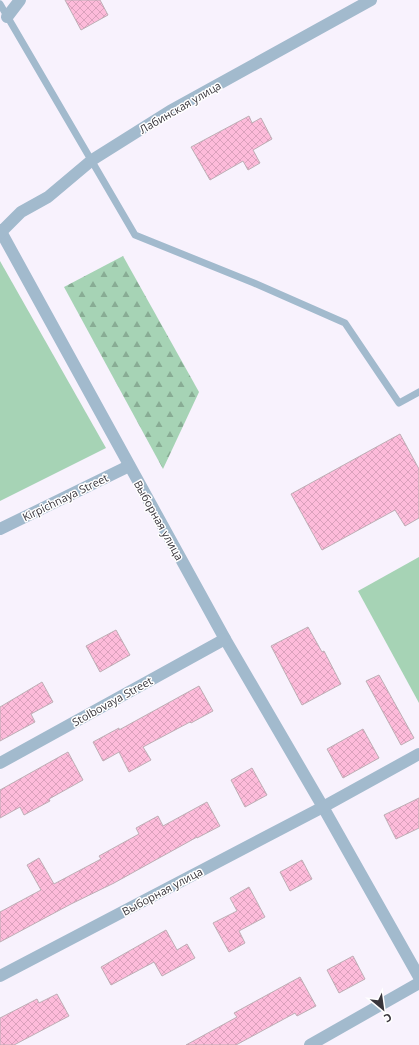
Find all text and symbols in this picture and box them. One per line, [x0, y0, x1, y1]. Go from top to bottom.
street label: Лабинская улица [136, 77, 224, 137]
street label: Kirpichnaya Street [20, 470, 110, 524]
street label: Выборная улица [131, 477, 187, 563]
street label: Stolbovaya Street [69, 673, 155, 729]
street label: Выборная улица [119, 863, 205, 919]
north arrow [363, 989, 403, 1029]
text: С [381, 1010, 395, 1026]

